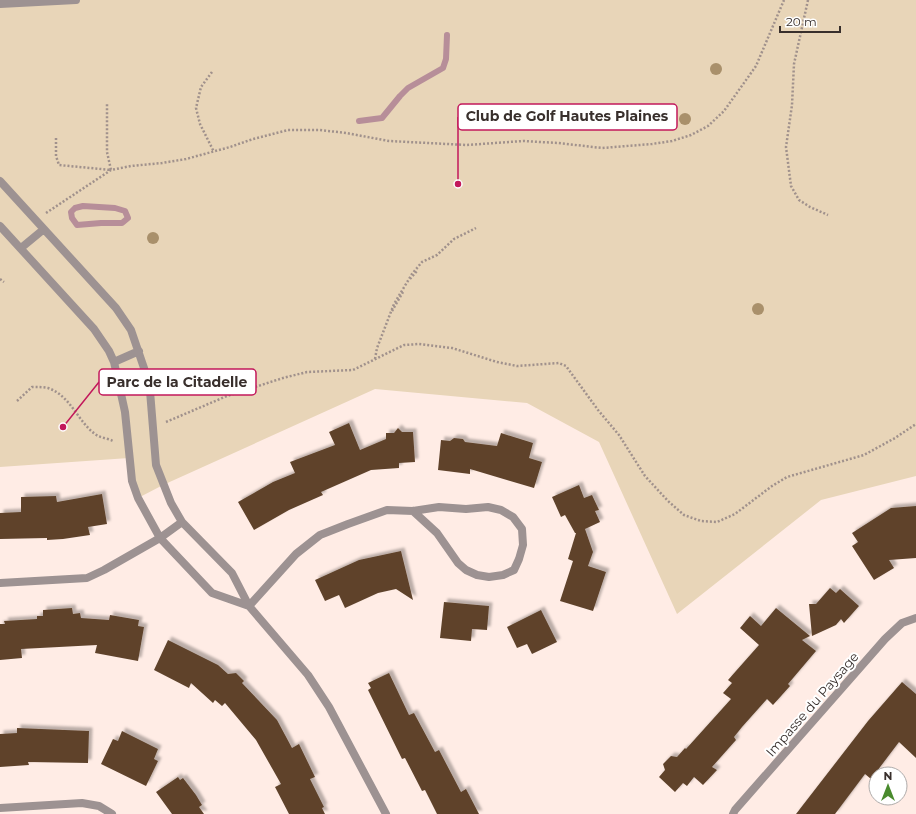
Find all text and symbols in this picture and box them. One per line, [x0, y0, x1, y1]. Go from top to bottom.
scale bar [780, 8, 840, 34]
text: 20 m [786, 14, 817, 29]
callout: Club de Golf Hautes Plaines [458, 104, 677, 130]
text: Club de Golf Hautes Plaines [466, 107, 669, 125]
callout: Parc de la Citadelle [99, 369, 256, 395]
text: Parc de la Citadelle [107, 373, 248, 391]
street label: Impasse du Paysage [762, 648, 862, 760]
north arrow [868, 766, 908, 806]
text: N [884, 769, 892, 783]

